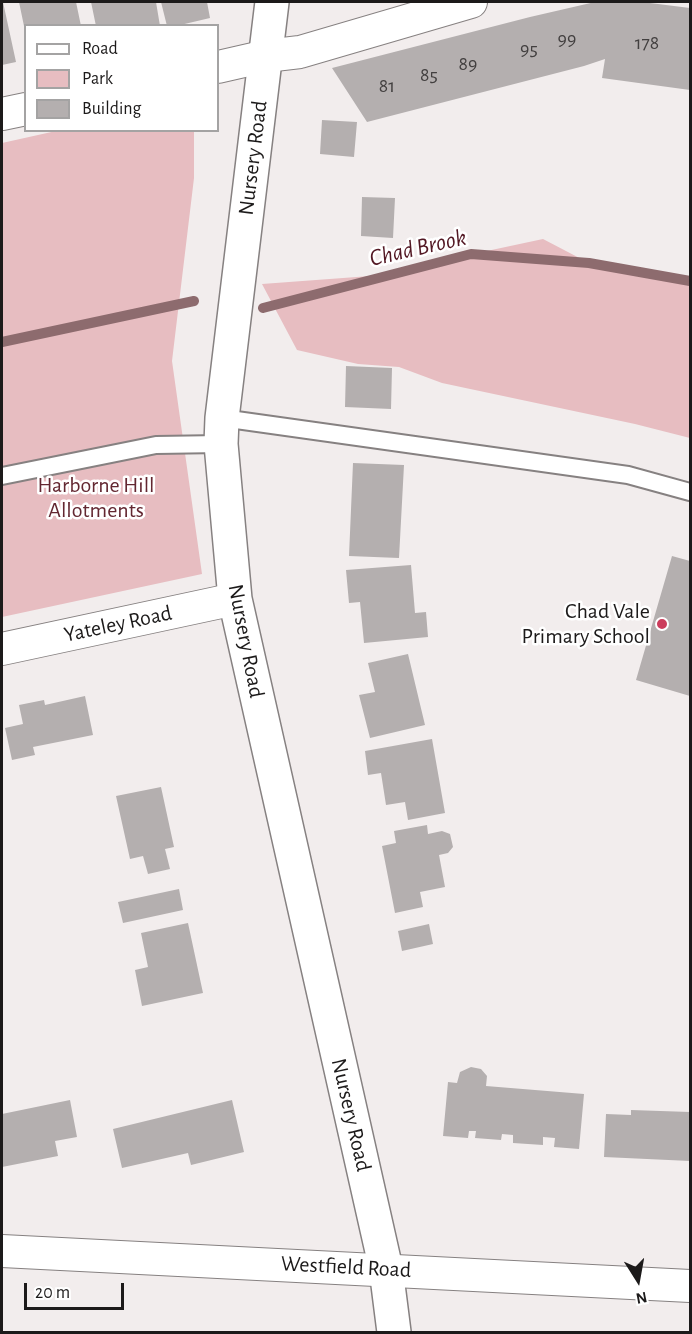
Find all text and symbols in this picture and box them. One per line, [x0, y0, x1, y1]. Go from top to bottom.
legend [24, 24, 219, 132]
house number: 99 [558, 27, 576, 51]
house number: 178 [635, 31, 659, 55]
house number: 95 [520, 37, 538, 61]
text: Road [82, 40, 118, 58]
house number: 89 [459, 52, 477, 76]
house number: 85 [420, 63, 438, 87]
text: Park [82, 70, 113, 88]
house number: 81 [379, 74, 395, 98]
street label: Nursery Road [233, 99, 273, 217]
text: Building [82, 100, 141, 118]
water label: Chad Brook [367, 223, 469, 273]
park label: Harborne Hill Allotments [37, 472, 155, 524]
street label: Nursery Road [222, 582, 270, 700]
place label: Chad Vale Primary School [522, 598, 650, 650]
street label: Yateley Road [62, 600, 174, 648]
marker: Chad Vale Primary School [655, 617, 669, 631]
street label: Nursery Road [325, 1056, 377, 1174]
street label: Westfield Road [280, 1250, 412, 1284]
north arrow [608, 1250, 668, 1310]
scale bar [27, 1271, 128, 1309]
text: 20 m [35, 1284, 70, 1302]
text: N [634, 1289, 648, 1307]

